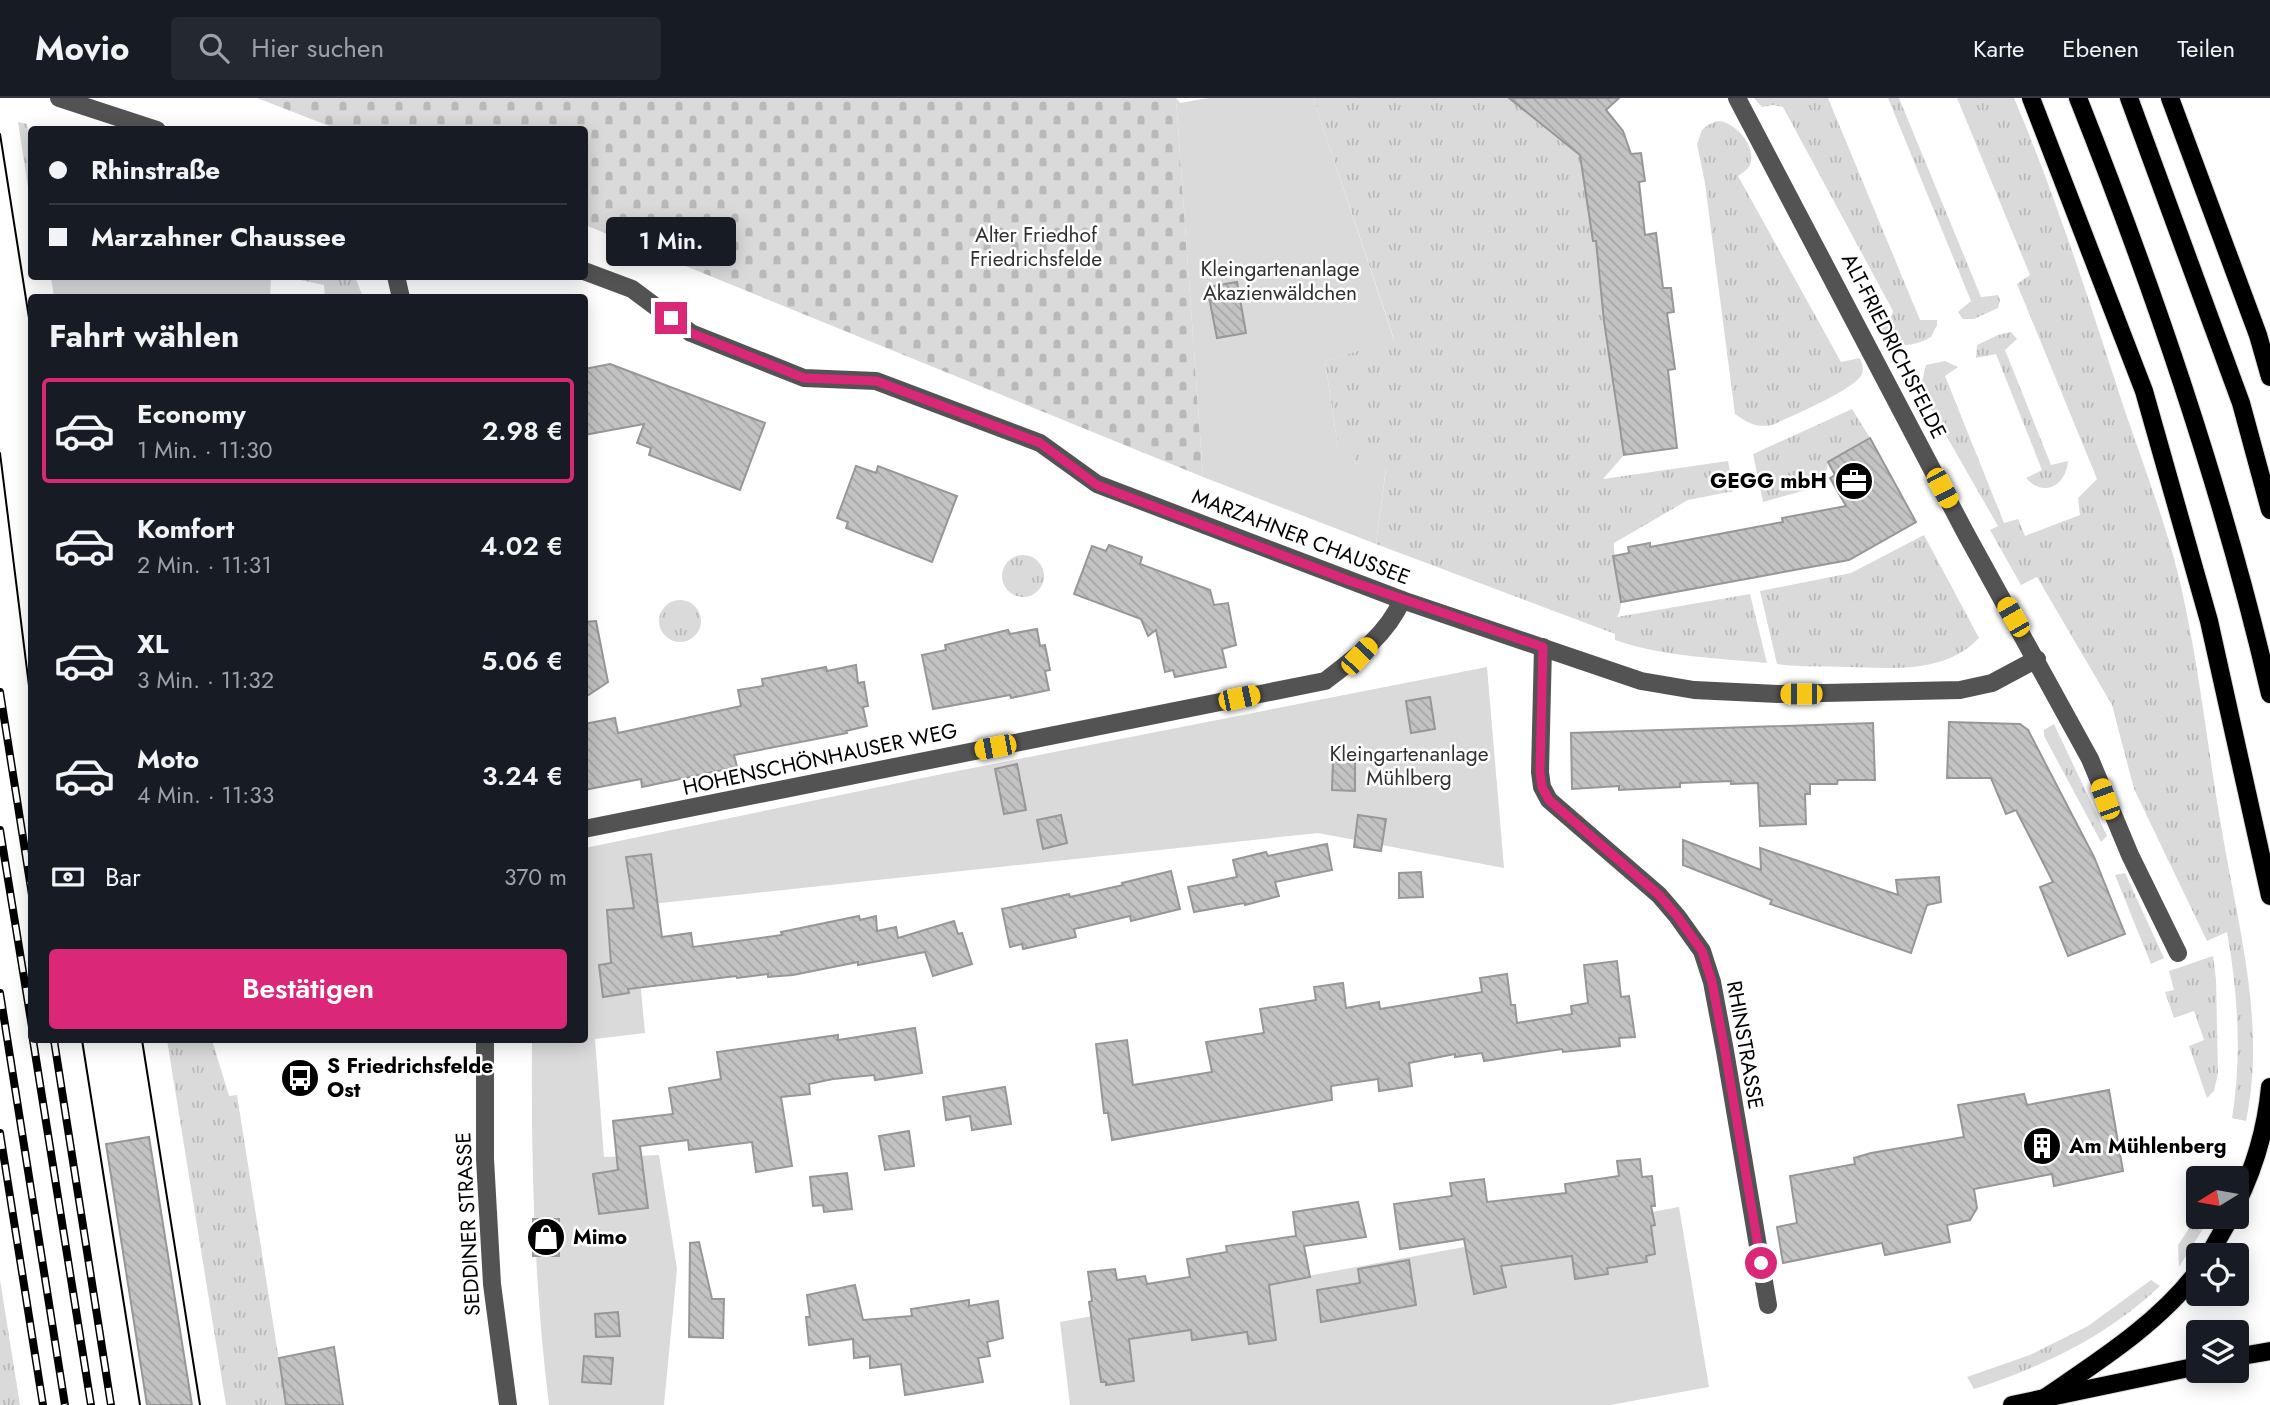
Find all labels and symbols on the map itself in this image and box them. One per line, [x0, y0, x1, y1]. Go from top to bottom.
callout: 1 Min. [606, 216, 736, 266]
park label: Alter Friedhof Friedrichsfelde [970, 220, 1102, 274]
street label: ALT-FRIEDRICHSFELDE [1834, 248, 1954, 444]
park label: Kleingartenanlage Akazienwäldchen [1201, 254, 1360, 308]
route end [655, 302, 687, 334]
office icon: GEGG mbH [1833, 460, 1875, 502]
car [1923, 465, 1962, 511]
place label: GEGG mbH [1710, 466, 1827, 496]
street label: MARZAHNER CHAUSSEE [1188, 482, 1414, 592]
car [1994, 594, 2033, 640]
car [1337, 633, 1382, 679]
car [1217, 683, 1262, 713]
car [1781, 684, 1823, 705]
street label: HOHENSCHÖNHAUSER WEG [680, 715, 960, 803]
car [973, 733, 1018, 761]
park label: Kleingartenanlage Mühlberg [1330, 739, 1489, 793]
car [2088, 776, 2123, 822]
street label: RHINSTRASSE [1719, 979, 1771, 1111]
place label: S Friedrichsfelde Ost [327, 1051, 493, 1105]
bus stop icon: S Friedrichsfelde Ost [279, 1057, 321, 1099]
building icon: Am Mühlenberg [2021, 1125, 2063, 1167]
street label: SEDDINER STRASSE [448, 1131, 488, 1317]
place label: Am Mühlenberg [2068, 1131, 2227, 1161]
north arrow [2186, 1166, 2249, 1228]
shop icon: Mimo [525, 1216, 567, 1258]
place label: Mimo [573, 1222, 627, 1252]
route start [1745, 1247, 1777, 1279]

